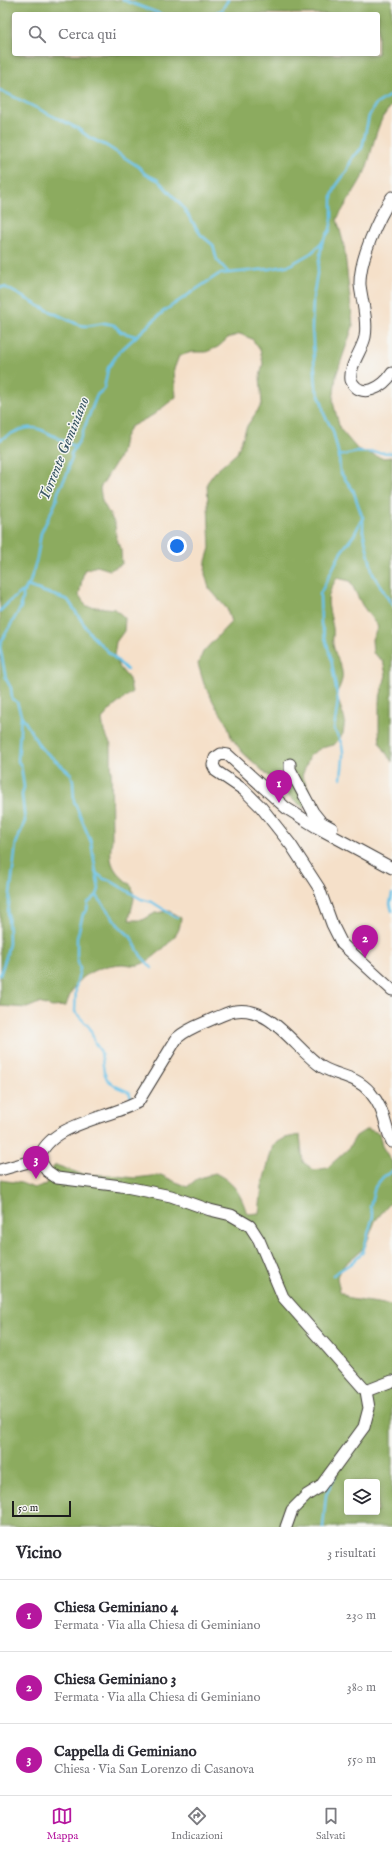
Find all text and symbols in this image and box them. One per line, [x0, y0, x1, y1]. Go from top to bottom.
search box [12, 12, 380, 56]
icon: search [26, 23, 48, 45]
text: Cerca qui [58, 25, 117, 44]
water label: Torrente Geminiano [34, 394, 94, 504]
your location [167, 536, 187, 556]
pin: 1 [266, 770, 292, 803]
pin: 2 [352, 925, 378, 958]
pin: 3 [23, 1146, 49, 1179]
map controls [344, 1479, 380, 1515]
button: layers [344, 1479, 380, 1515]
scale bar [12, 1499, 71, 1518]
text: 50 m [18, 1501, 38, 1515]
text: Vicino [16, 1543, 62, 1564]
text: 3 risultati [327, 1545, 376, 1562]
text: Chiesa Geminiano 4 [54, 1598, 178, 1617]
text: 1 [27, 1607, 31, 1624]
text: 230 m [346, 1607, 376, 1624]
text: Fermata · Via alla Chiesa di Geminiano [54, 1617, 260, 1634]
text: Chiesa Geminiano 3 [54, 1670, 176, 1689]
text: 2 [26, 1679, 32, 1696]
text: 380 m [347, 1679, 376, 1696]
text: Fermata · Via alla Chiesa di Geminiano [54, 1689, 260, 1706]
text: Cappella di Geminiano [54, 1742, 197, 1761]
text: 3 [27, 1751, 31, 1768]
text: 550 m [347, 1751, 376, 1768]
text: Chiesa · Via San Lorenzo di Casanova [54, 1761, 254, 1778]
tab: Mappa [47, 1805, 78, 1843]
tab: Indicazioni [171, 1805, 223, 1843]
tab: Salvati [316, 1805, 345, 1843]

